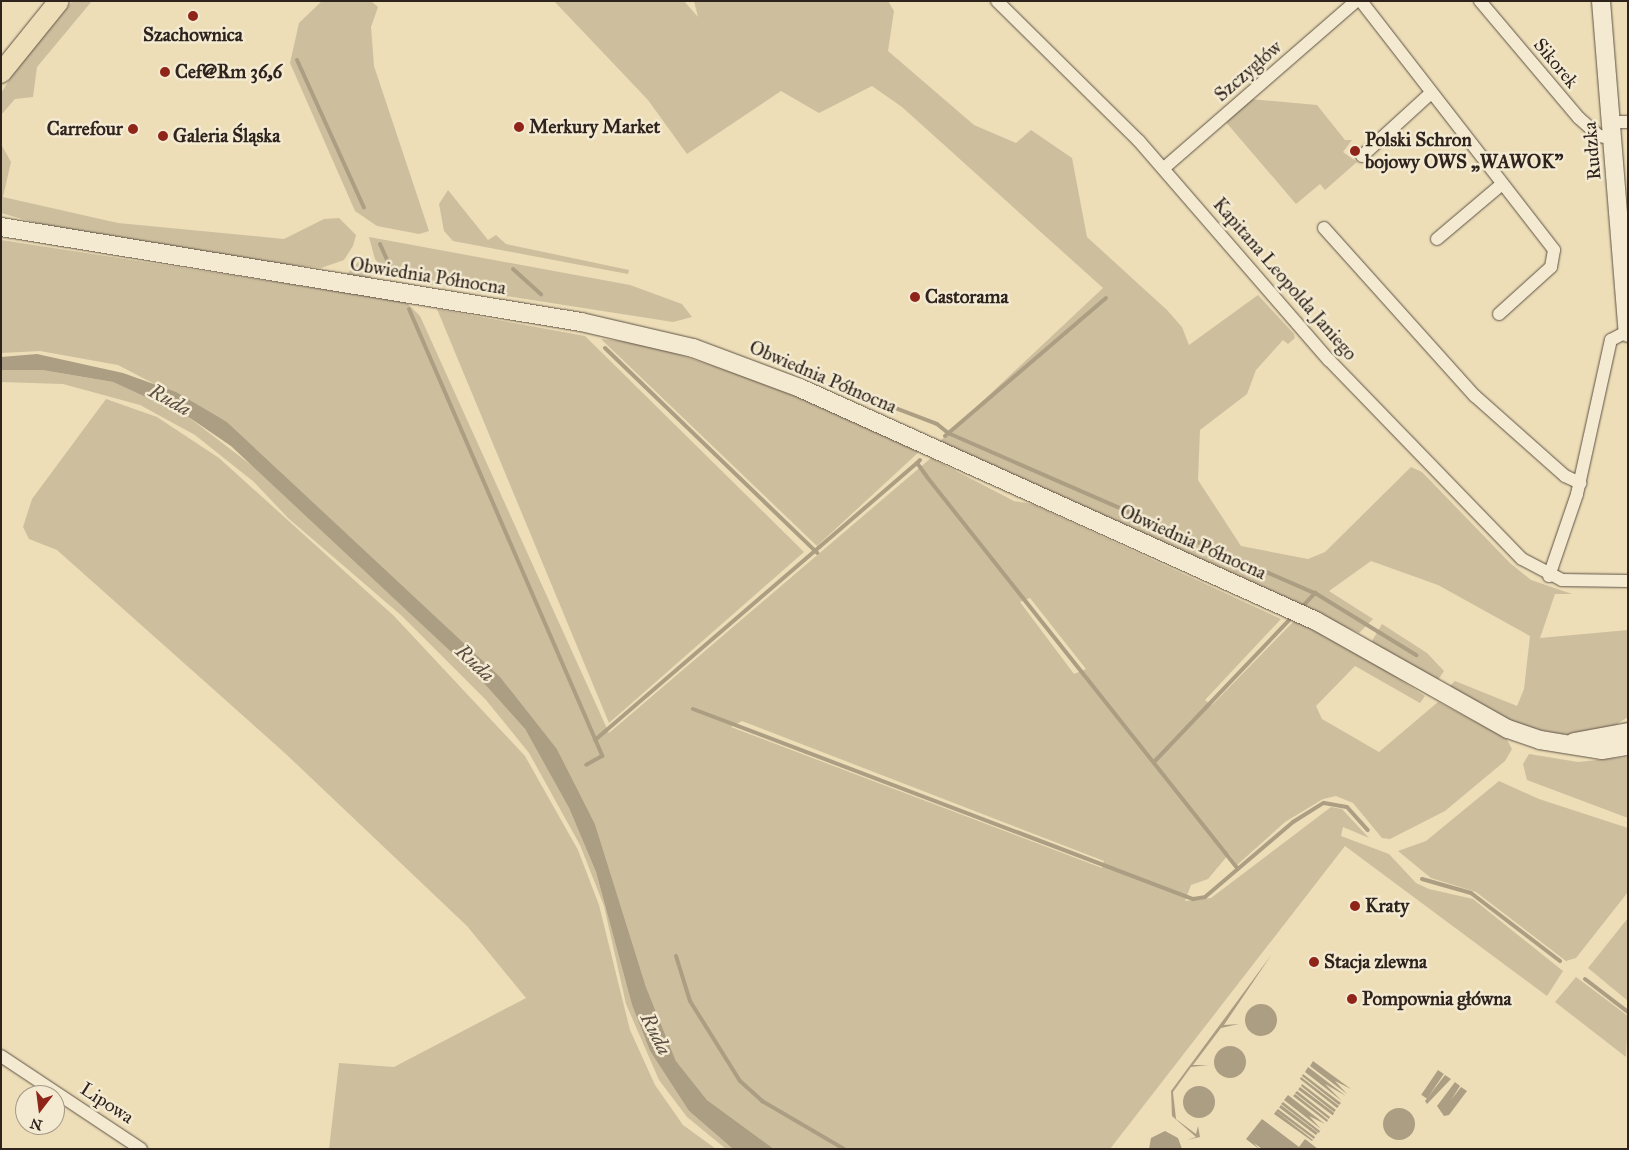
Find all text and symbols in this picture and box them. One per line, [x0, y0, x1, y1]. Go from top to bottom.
marker: Szachownica [187, 10, 199, 22]
place label: Szachownica [143, 24, 243, 46]
street label: Sikorek [1529, 33, 1583, 93]
street label: Szczygłów [1210, 36, 1286, 106]
place label: Cef@Rm 36,6 [175, 61, 282, 83]
marker: Cef@Rm 36,6 [159, 66, 171, 78]
place label: Merkury Market [529, 116, 660, 138]
place label: Carrefour [47, 118, 123, 140]
marker: Merkury Market [513, 121, 525, 133]
street label: Rudzka [1578, 121, 1606, 181]
marker: Carrefour [127, 123, 139, 135]
place label: Galeria Śląska [173, 125, 280, 147]
place label: Polski Schron bojowy OWS „WAWOK” [1365, 129, 1563, 173]
marker: Galeria Śląska [157, 130, 169, 142]
marker: Polski Schron bojowy OWS „WAWOK” [1349, 145, 1361, 157]
street label: Kapitana Leopolda Janiego [1208, 193, 1362, 365]
street label: Obwiednia Północna [348, 252, 508, 300]
place label: Castorama [925, 286, 1008, 308]
marker: Castorama [909, 291, 921, 303]
street label: Obwiednia Północna [746, 336, 900, 418]
water label: Ruda [145, 379, 195, 421]
street label: Obwiednia Północna [1116, 499, 1270, 585]
water label: Ruda [451, 639, 499, 687]
place label: Kraty [1365, 895, 1409, 917]
marker: Kraty [1349, 900, 1361, 912]
place label: Stacja zlewna [1324, 951, 1427, 973]
marker: Stacja zlewna [1308, 956, 1320, 968]
place label: Pompownia główna [1362, 988, 1512, 1010]
marker: Pompownia główna [1346, 993, 1358, 1005]
water label: Ruda [635, 1009, 677, 1059]
street label: Lipowa [76, 1077, 138, 1129]
north arrow [15, 1085, 65, 1135]
text: N [28, 1114, 44, 1134]

